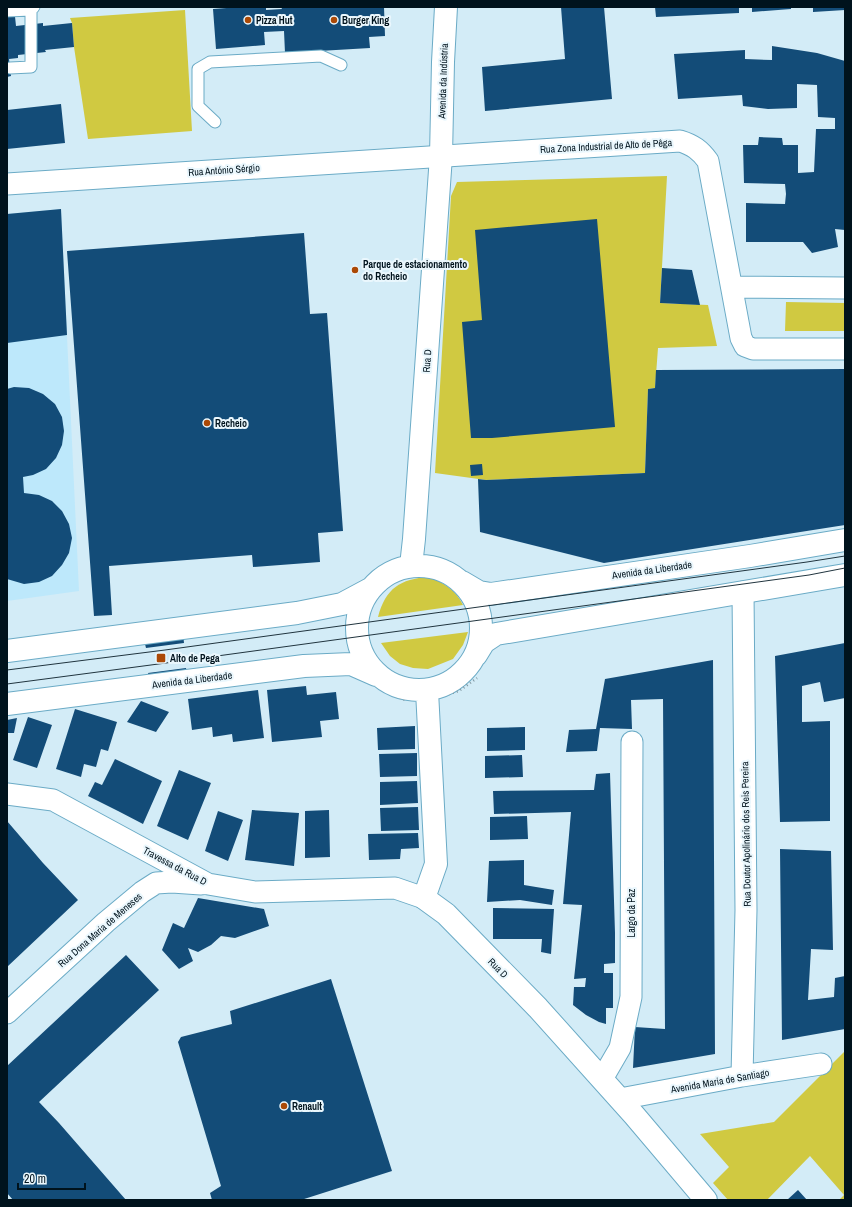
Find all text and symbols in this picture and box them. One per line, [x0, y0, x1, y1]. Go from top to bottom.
place label: Pizza Hut [256, 14, 293, 27]
place label: Burger King [342, 14, 389, 27]
marker: Pizza Hut [243, 15, 253, 25]
marker: Burger King [329, 15, 339, 25]
street label: Avenida da Indústria [435, 43, 451, 120]
street label: Rua Zona Industrial de Alto de Pêga [540, 136, 673, 156]
street label: Rua António Sérgio [188, 161, 261, 179]
place label: Parque de estacionamento do Recheio [363, 258, 467, 283]
marker: Parque de estacionamento do Recheio [350, 265, 360, 275]
street label: Rua D [420, 349, 434, 373]
place label: Recheio [215, 417, 247, 430]
marker: Recheio [202, 418, 212, 428]
street label: Avenida da Liberdade [610, 558, 693, 582]
marker: Alto de Pega [155, 652, 167, 664]
place label: Alto de Pega [170, 652, 220, 665]
street label: Avenida da Liberdade [150, 669, 233, 691]
street label: Rua Doutor Apolinário dos Reis Pereira [738, 761, 754, 907]
street label: Travessa da Rua D [141, 844, 209, 888]
street label: Largo da Paz [625, 889, 638, 937]
street label: Rua Dona Maria de Meneses [55, 890, 145, 970]
street label: Rua D [485, 955, 511, 981]
street label: Avenida Maria de Santiago [669, 1066, 771, 1096]
place label: Renault [292, 1100, 322, 1113]
marker: Renault [279, 1101, 289, 1111]
scale bar [18, 1165, 85, 1191]
text: 20 m [24, 1171, 46, 1187]

